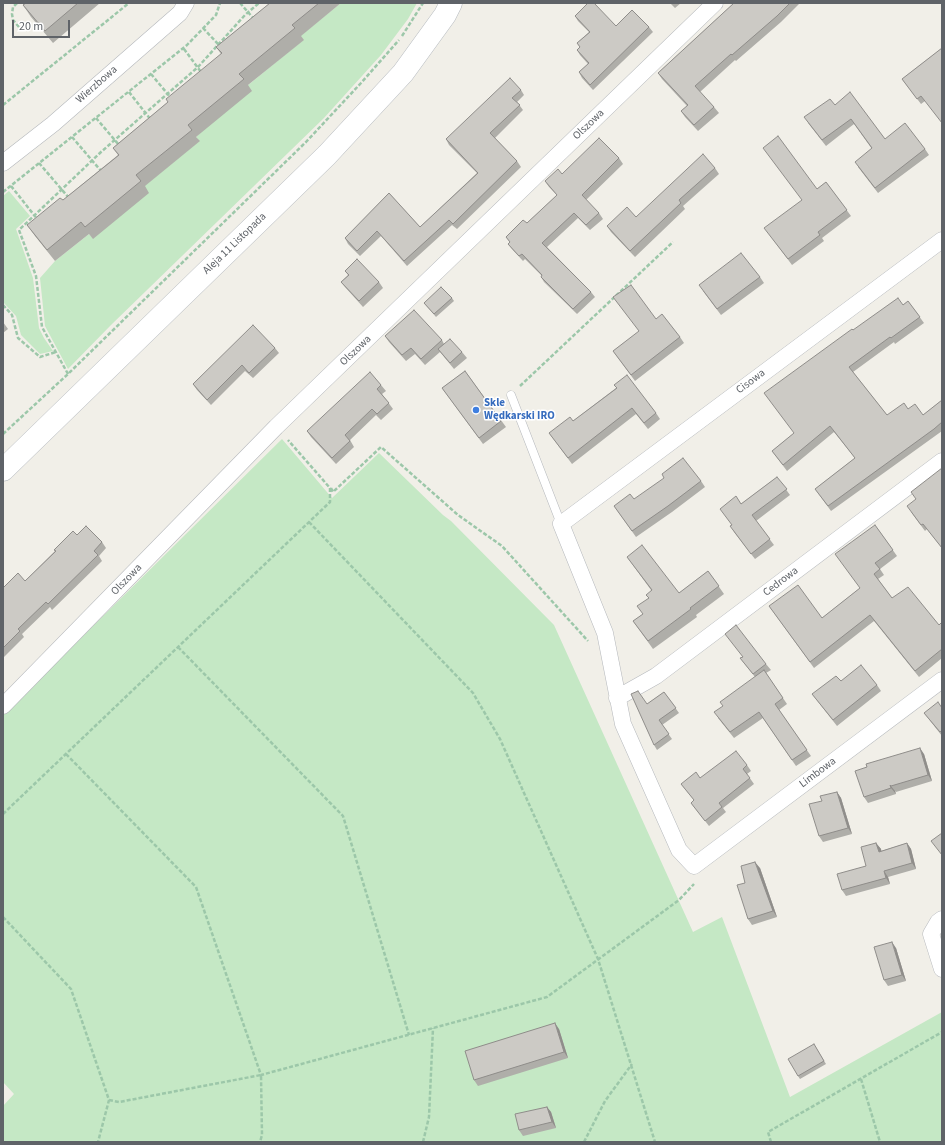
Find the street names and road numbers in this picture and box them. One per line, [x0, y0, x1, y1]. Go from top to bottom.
street label: Wierzbowa [74, 63, 120, 107]
street label: Olszowa [571, 107, 607, 143]
street label: Aleja 11 Listopada [201, 210, 269, 278]
street label: Olszowa [338, 333, 374, 369]
street label: Cisowa [734, 367, 768, 397]
street label: Olszowa [109, 562, 145, 598]
street label: Cedrowa [761, 564, 801, 600]
street label: Limbowa [797, 755, 839, 791]

